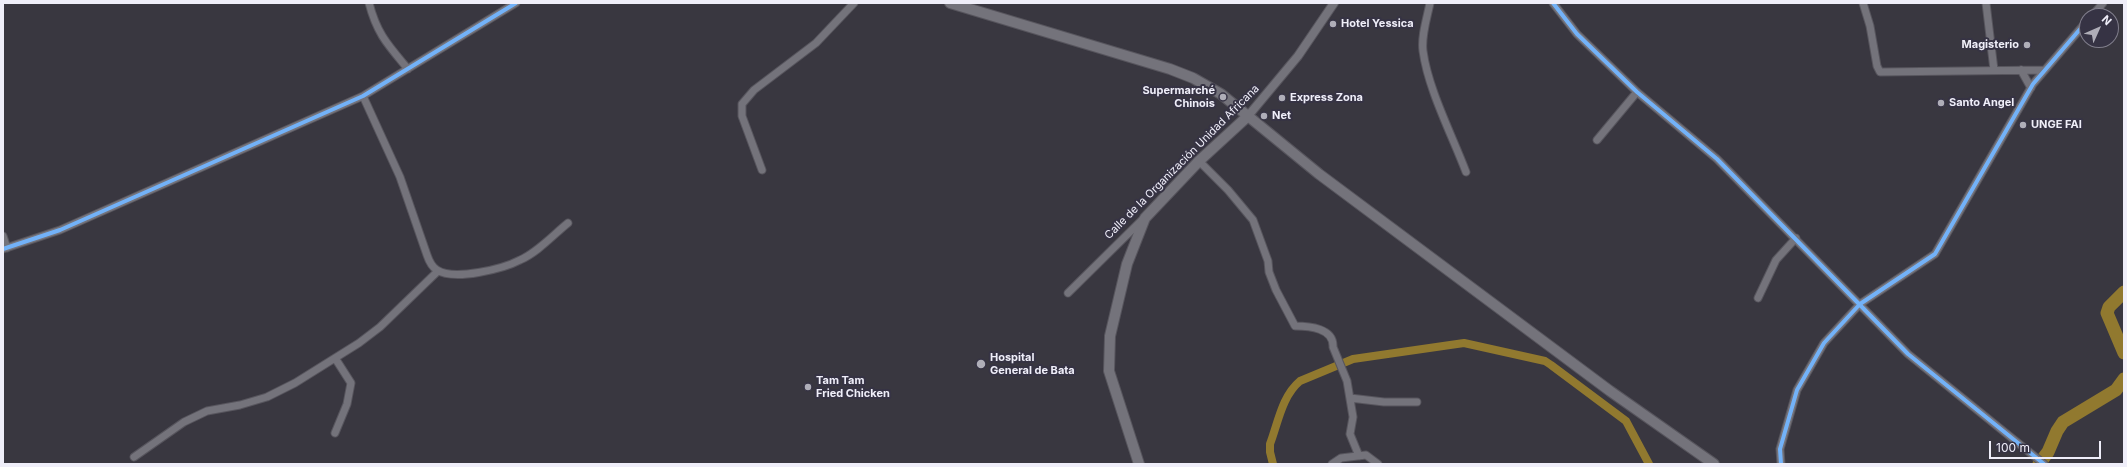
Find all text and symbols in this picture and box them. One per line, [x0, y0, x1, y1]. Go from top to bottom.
north arrow [2079, 8, 2119, 48]
text: N [2099, 12, 2115, 28]
place label: Hotel Yessica [1341, 17, 1414, 31]
marker: Hotel Yessica [1328, 19, 1338, 29]
place label: Magisterio [1962, 38, 2019, 52]
marker: Magisterio [2022, 40, 2032, 50]
street label: Calle de la Organización Unidad Africana [1102, 82, 1262, 242]
place label: Supermarché Chinois [1142, 84, 1215, 110]
place label: Express Zona [1290, 91, 1363, 105]
marker: Supermarché Chinois [1218, 92, 1228, 102]
marker: Express Zona [1277, 93, 1287, 103]
place label: Santo Angel [1949, 96, 2014, 110]
marker: Santo Angel [1936, 98, 1946, 108]
place label: Net [1272, 109, 1291, 123]
marker: Net [1259, 111, 1269, 121]
place label: UNGE FAI [2031, 118, 2082, 132]
marker: UNGE FAI [2018, 120, 2028, 130]
place label: Hospital General de Bata [990, 351, 1075, 377]
marker: Hospital General de Bata [975, 358, 987, 370]
place label: Tam Tam Fried Chicken [816, 374, 890, 400]
marker: Tam Tam Fried Chicken [803, 382, 813, 392]
scale bar [1991, 433, 2103, 459]
text: 100 m [1996, 440, 2030, 455]

